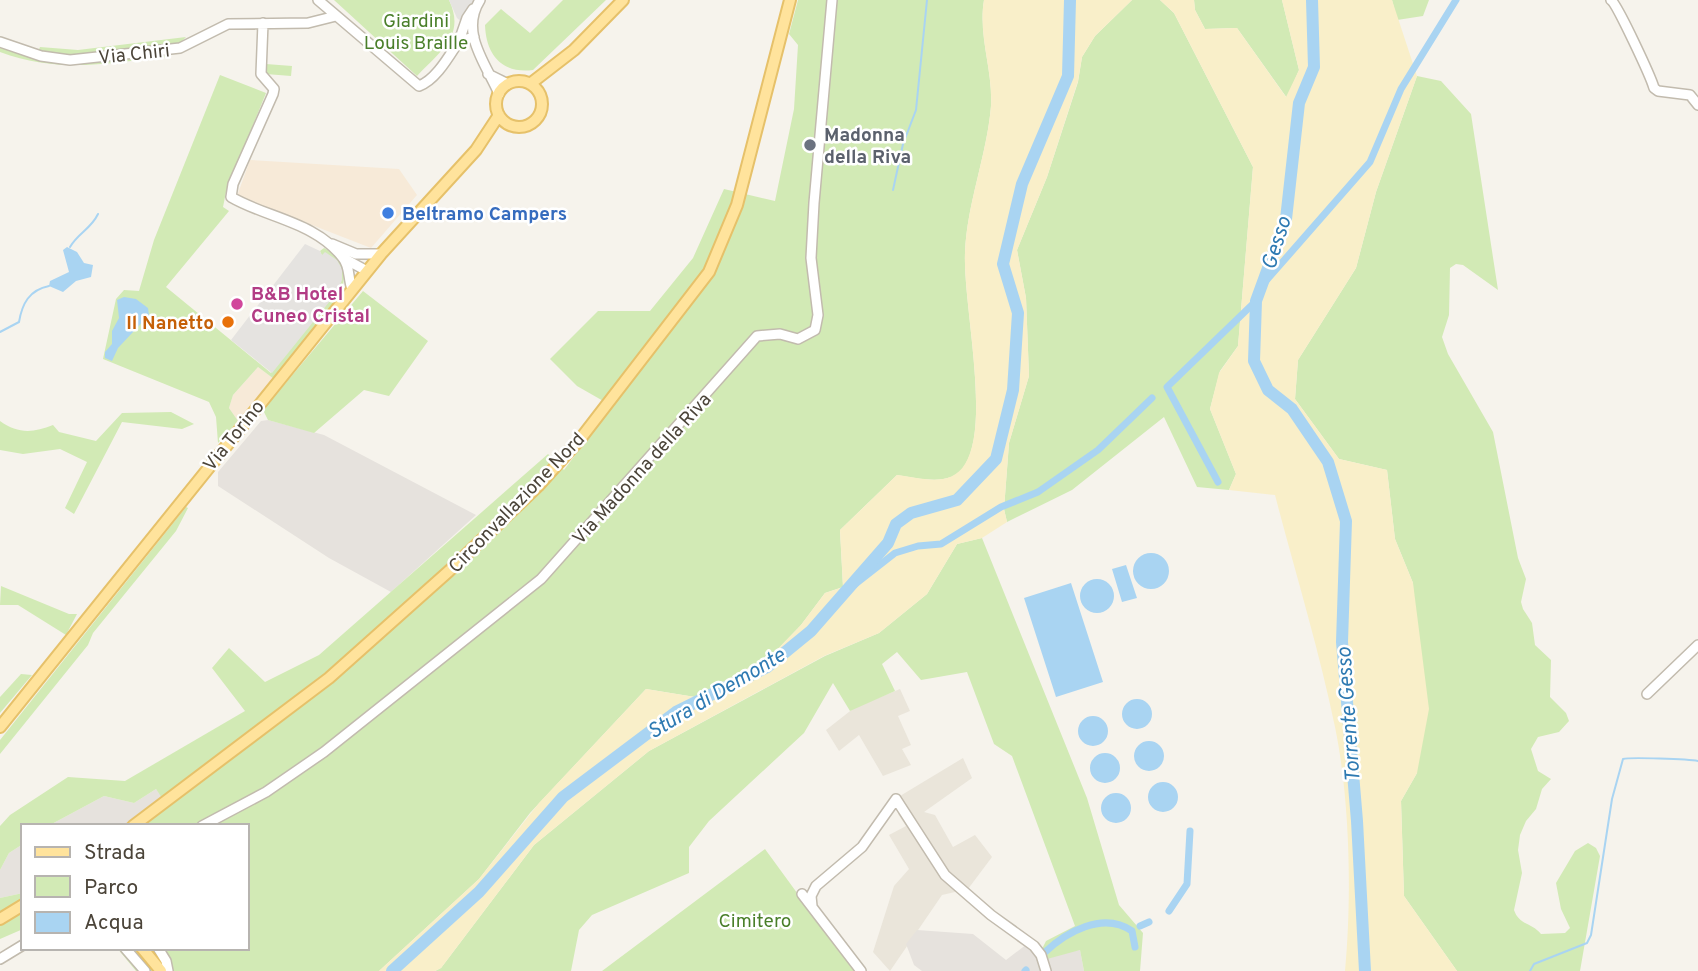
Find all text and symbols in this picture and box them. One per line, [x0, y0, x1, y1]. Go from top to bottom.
park label: Giardini Louis Braille [364, 10, 468, 56]
street label: Via Chiri [97, 39, 171, 71]
place label: Madonna della Riva [824, 124, 911, 170]
marker: Madonna della Riva [802, 137, 818, 153]
place label: Beltramo Campers [402, 203, 567, 227]
marker: Beltramo Campers [380, 205, 396, 221]
water label: Gesso [1256, 213, 1299, 273]
place label: B&B Hotel Cuneo Cristal [251, 283, 370, 329]
marker: B&B Hotel Cuneo Cristal [229, 296, 245, 312]
place label: Il Nanetto [126, 312, 214, 336]
marker: Il Nanetto [220, 314, 236, 330]
street label: Via Madonna della Riva [568, 388, 717, 550]
street label: Via Torino [199, 396, 270, 477]
street label: Circonvallazione Nord [444, 428, 591, 579]
water label: Stura di Demonte [643, 642, 792, 746]
water label: Torrente Gesso [1331, 646, 1368, 783]
legend [21, 824, 248, 950]
text: Strada [84, 840, 145, 867]
text: Parco [84, 875, 138, 902]
text: Acqua [84, 910, 144, 937]
park label: Cimitero [719, 910, 791, 934]

